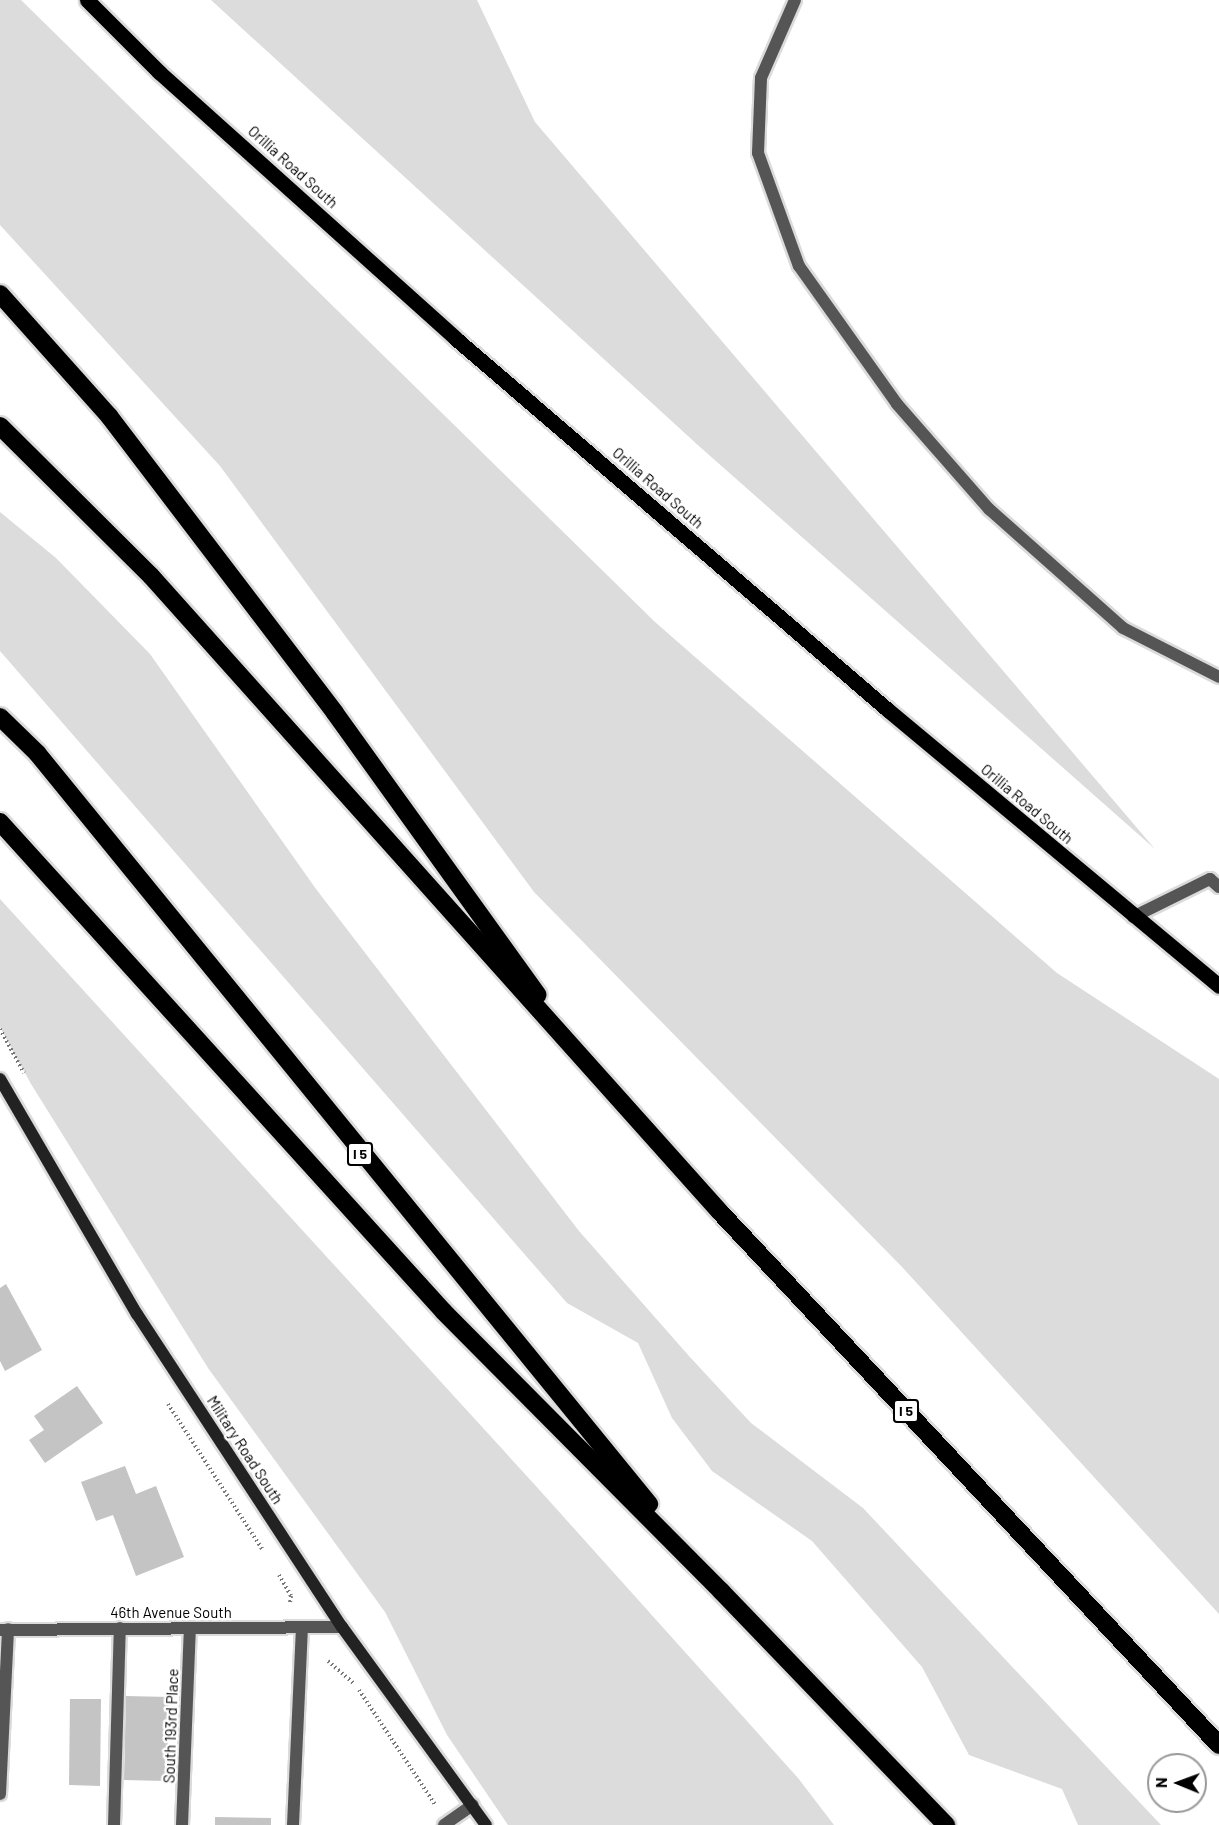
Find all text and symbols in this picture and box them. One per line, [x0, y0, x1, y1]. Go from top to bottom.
street label: Orillia Road South [244, 122, 342, 212]
street label: Orillia Road South [609, 444, 707, 532]
street label: Orillia Road South [977, 760, 1077, 848]
road number: I 5 [346, 1143, 374, 1165]
street label: Military Road South [203, 1393, 287, 1507]
road number: I 5 [892, 1400, 920, 1422]
street label: 46th Avenue South [110, 1604, 232, 1622]
street label: South 193rd Place [160, 1668, 182, 1784]
north arrow [1147, 1753, 1207, 1813]
text: N [1151, 1777, 1170, 1788]

